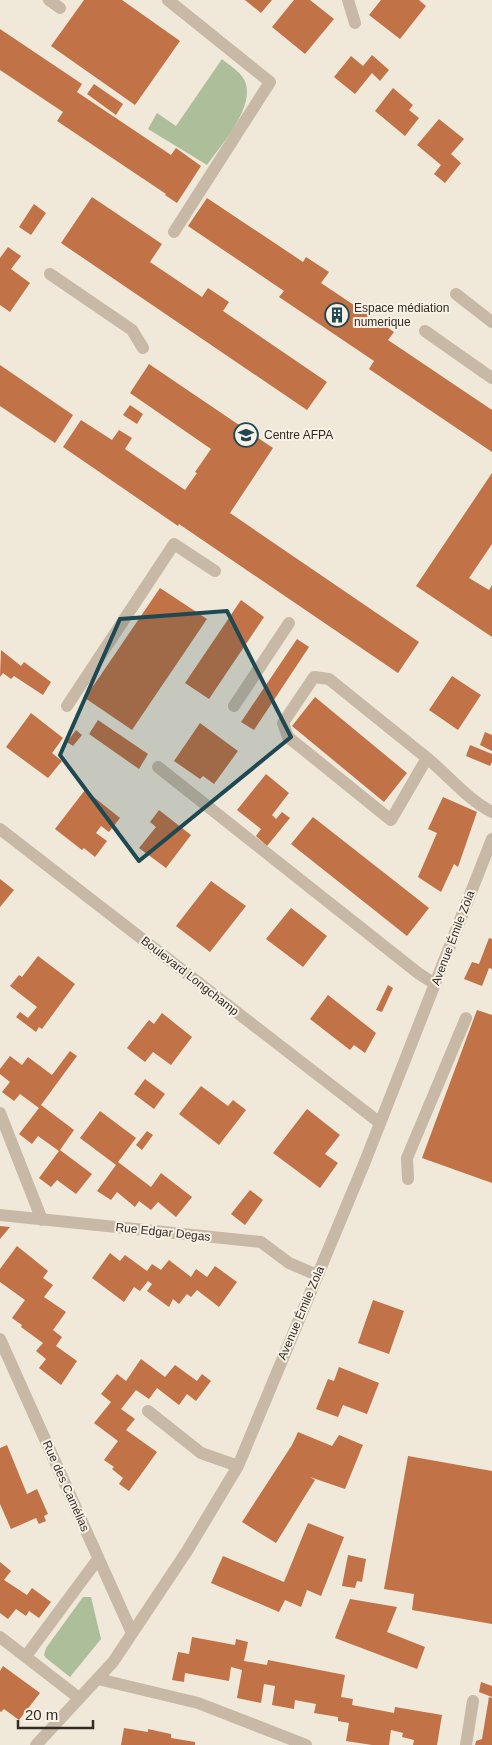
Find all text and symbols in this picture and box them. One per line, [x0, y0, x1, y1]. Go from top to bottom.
place label: Espace médiation numerique [354, 301, 449, 329]
building icon: Espace médiation numerique [324, 302, 350, 328]
school or university icon: Centre AFPA [233, 422, 259, 448]
place label: Centre AFPA [264, 428, 333, 442]
street label: Avenue Émile Zola [428, 888, 478, 987]
street label: Boulevard Longchamp [138, 934, 242, 1019]
street label: Rue Edgar Degas [115, 1220, 211, 1244]
street label: Avenue Émile Zola [274, 1263, 327, 1362]
street label: Rue des Camélias [40, 1438, 92, 1534]
scale bar [18, 1698, 92, 1730]
text: 20 m [25, 1706, 58, 1723]

